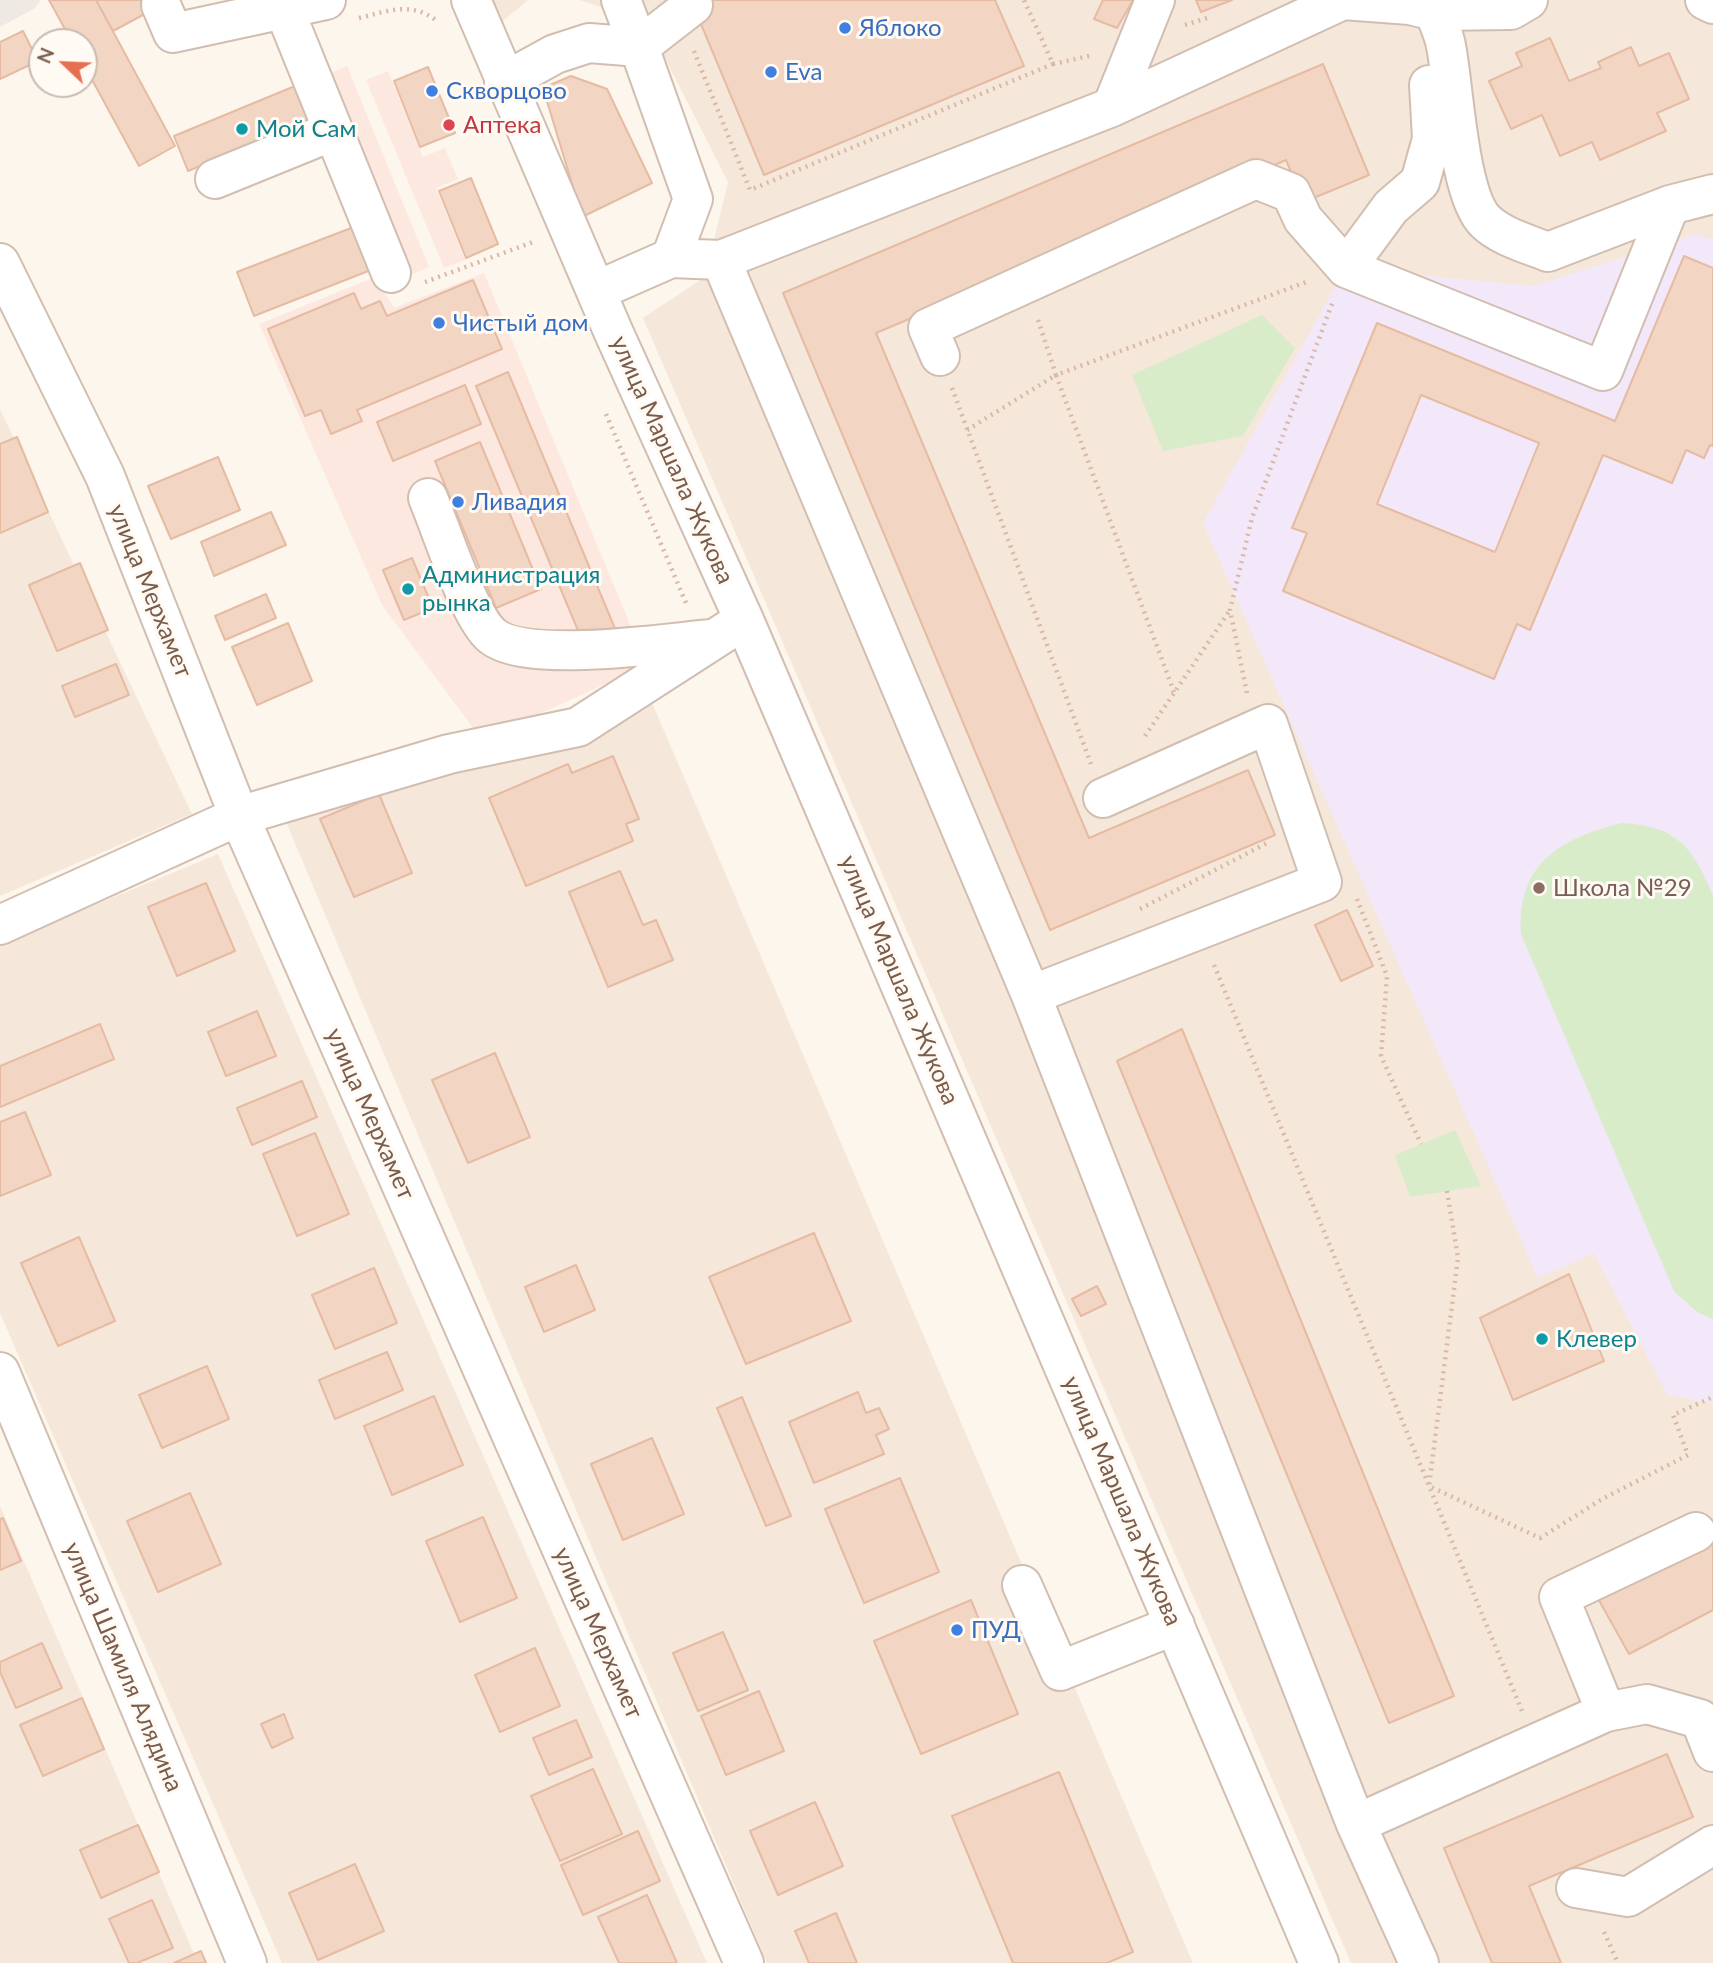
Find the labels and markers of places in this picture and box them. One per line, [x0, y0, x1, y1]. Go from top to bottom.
place label: Яблоко [859, 14, 942, 42]
marker: Яблоко [837, 20, 853, 36]
place label: Eva [785, 58, 822, 86]
marker: Eva [763, 64, 779, 80]
place label: Скворцово [446, 77, 567, 105]
marker: Скворцово [424, 83, 440, 99]
place label: Аптека [463, 111, 541, 139]
place label: Мой Сам [256, 115, 356, 143]
marker: Аптека [441, 117, 457, 133]
marker: Мой Сам [234, 121, 250, 137]
place label: Чистый дом [453, 309, 589, 337]
marker: Чистый дом [431, 315, 447, 331]
place label: Ливадия [472, 488, 567, 516]
marker: Ливадия [450, 494, 466, 510]
place label: Администрация рынка [422, 561, 600, 617]
marker: Администрация рынка [400, 581, 416, 597]
place label: Школа №29 [1553, 874, 1692, 902]
marker: Школа №29 [1531, 880, 1547, 896]
place label: Клевер [1556, 1325, 1637, 1353]
marker: Клевер [1534, 1331, 1550, 1347]
place label: ПУД [971, 1616, 1021, 1644]
marker: ПУД [949, 1622, 965, 1638]

